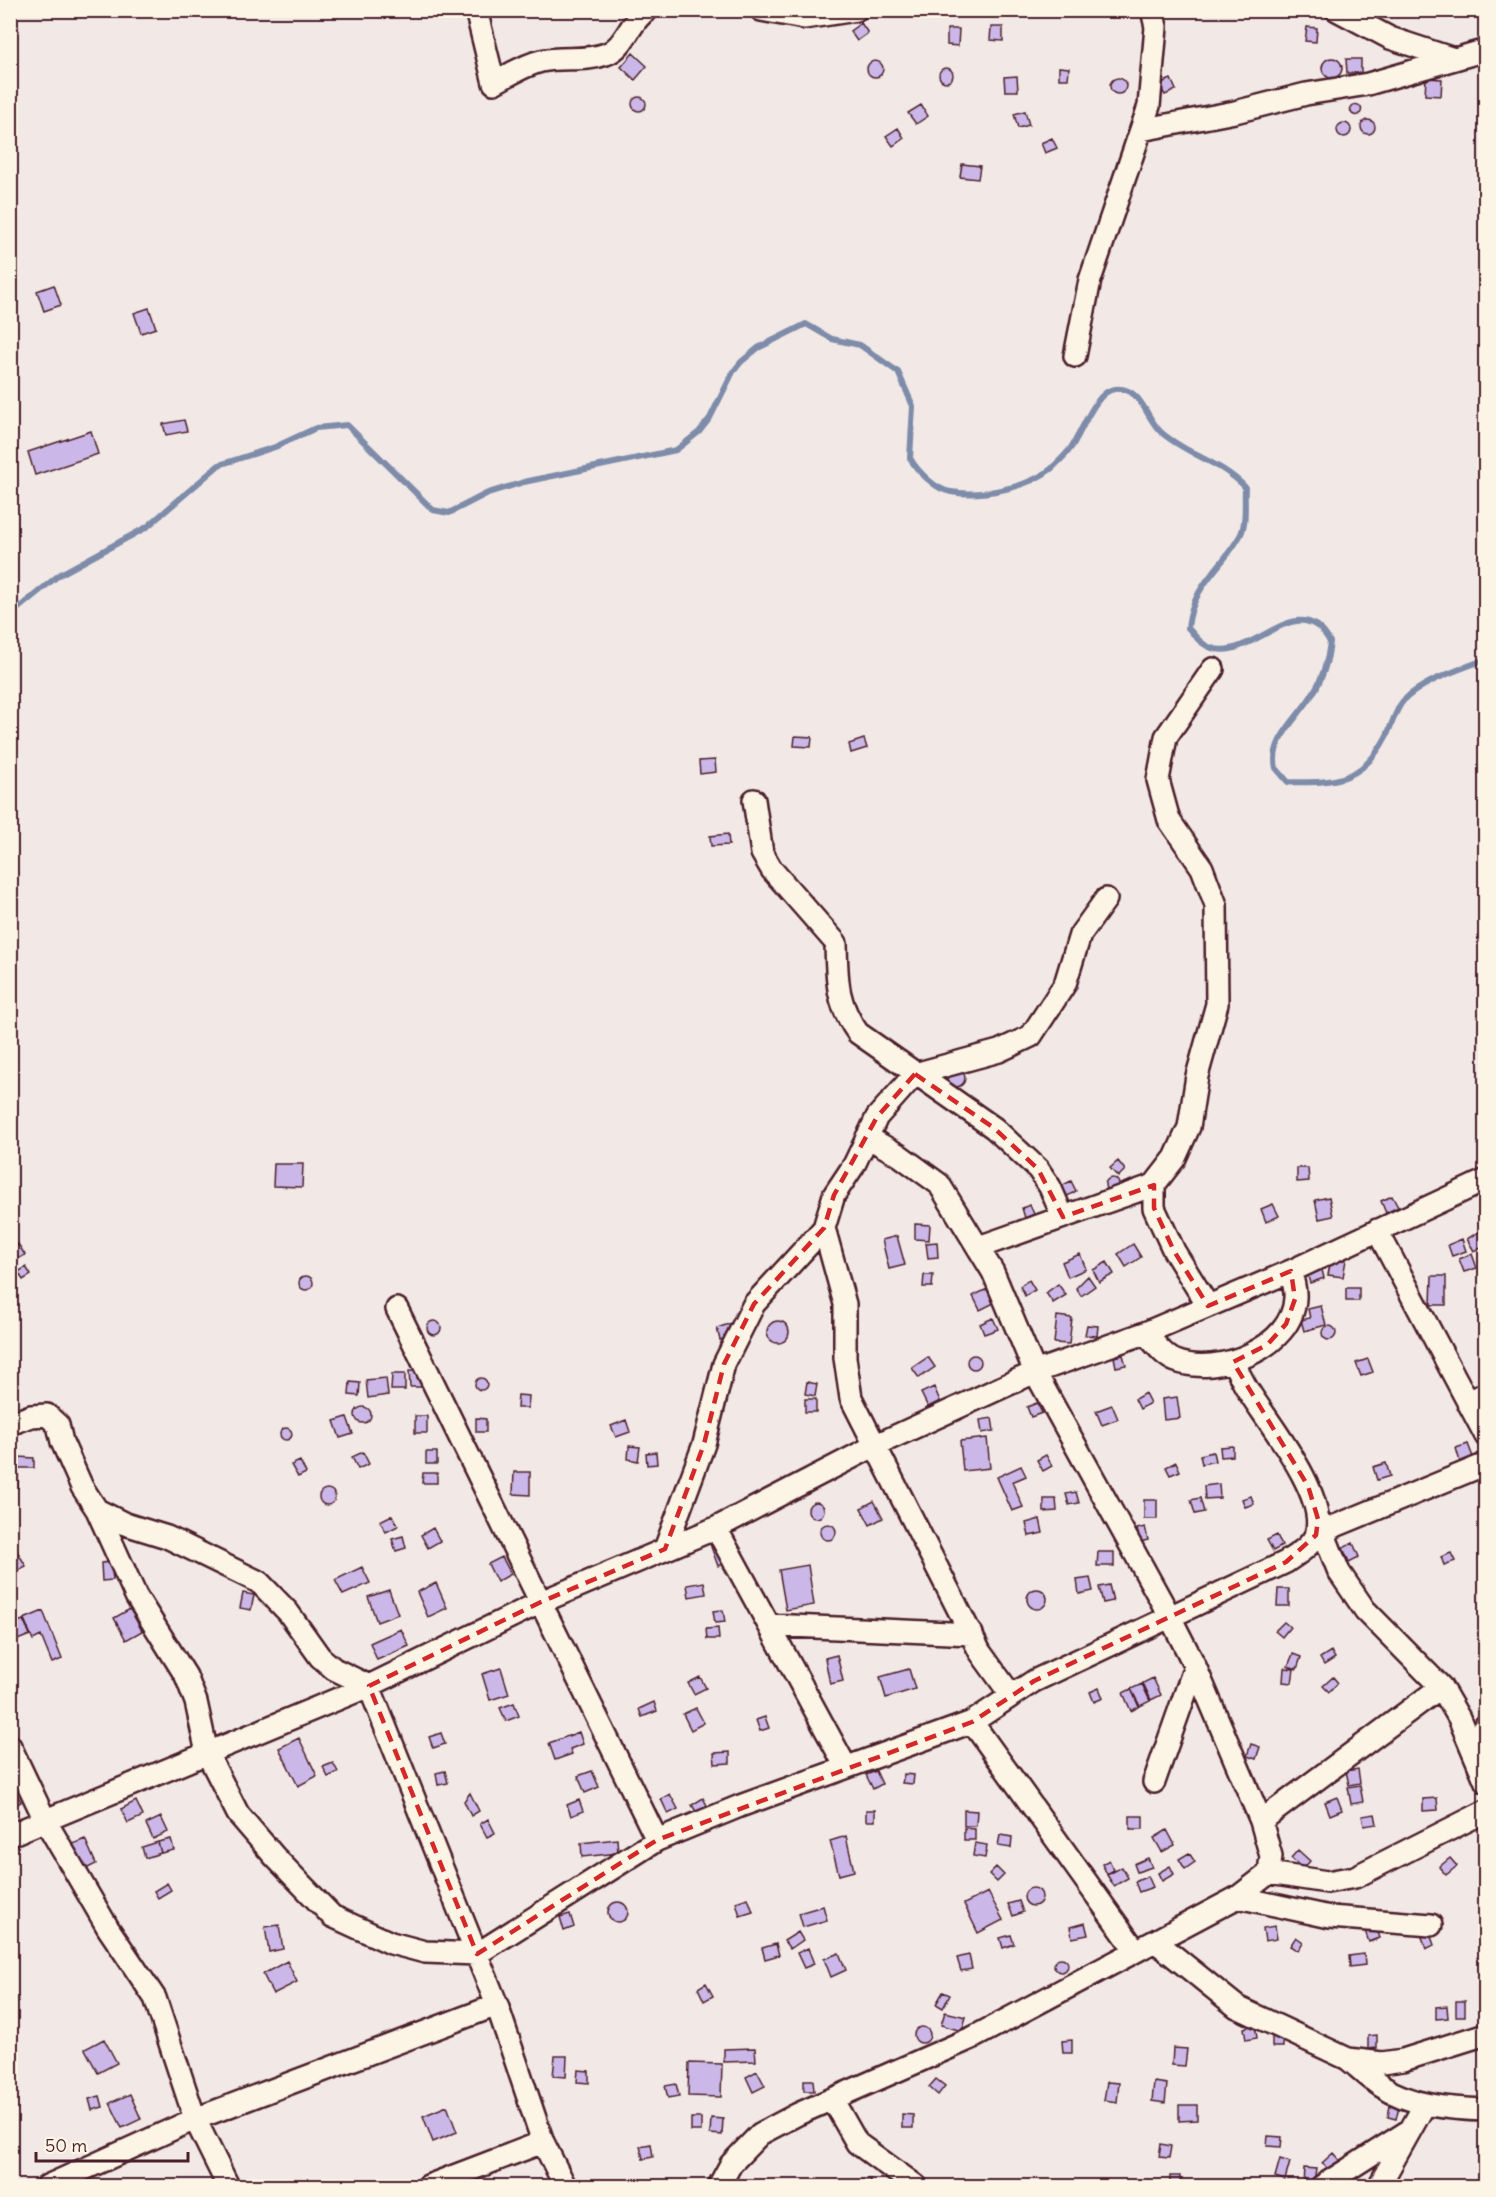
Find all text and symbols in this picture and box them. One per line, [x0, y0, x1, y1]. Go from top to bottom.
scale bar [36, 2125, 188, 2163]
text: 50 m [45, 2134, 87, 2157]

